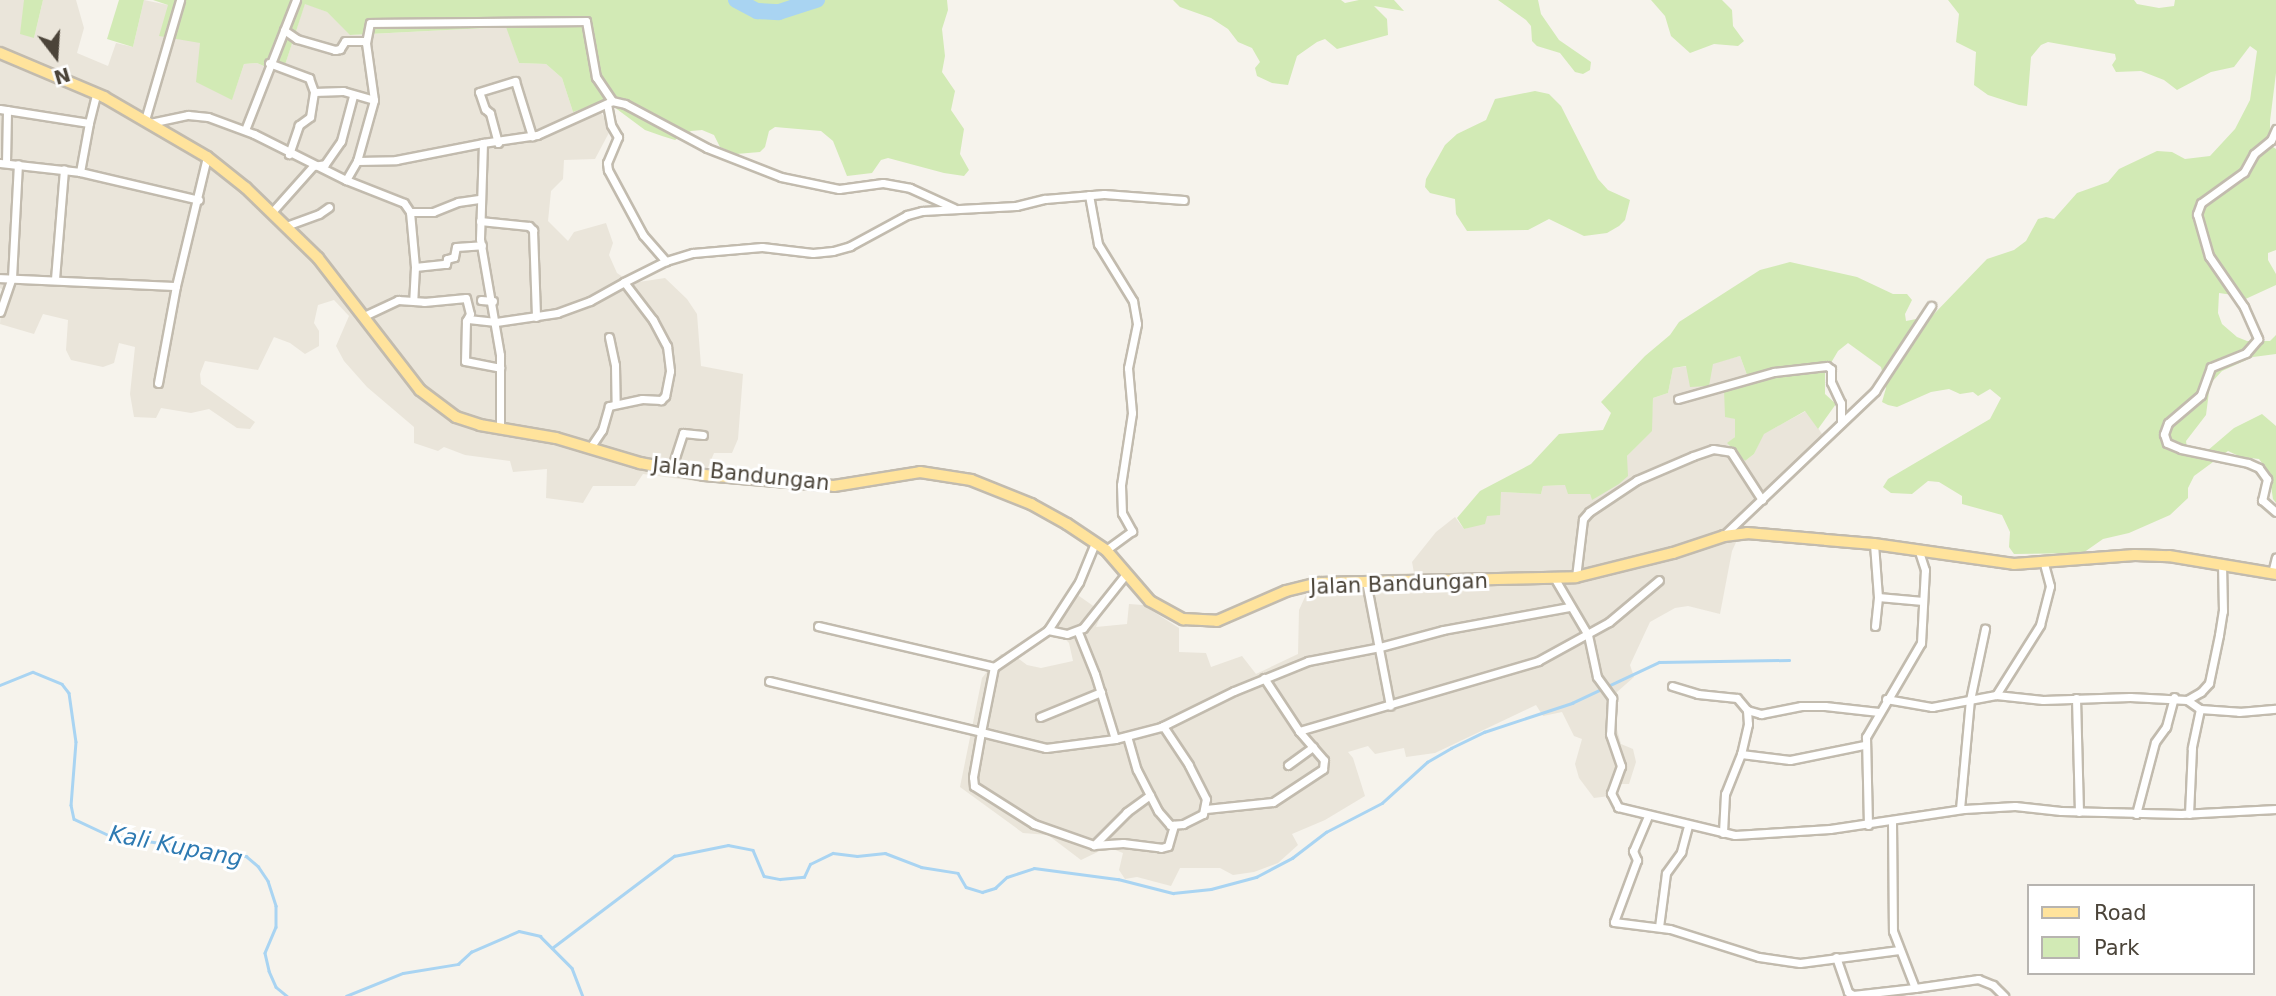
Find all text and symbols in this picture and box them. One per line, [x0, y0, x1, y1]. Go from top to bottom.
north arrow [21, 21, 91, 91]
text: N [51, 63, 73, 89]
street label: Jalan Bandungan [651, 452, 831, 496]
street label: Jalan Bandungan [1310, 568, 1488, 600]
water label: Kali Kupang [107, 820, 245, 872]
legend [2028, 884, 2255, 975]
text: Road [2094, 901, 2147, 925]
text: Park [2094, 936, 2139, 960]

